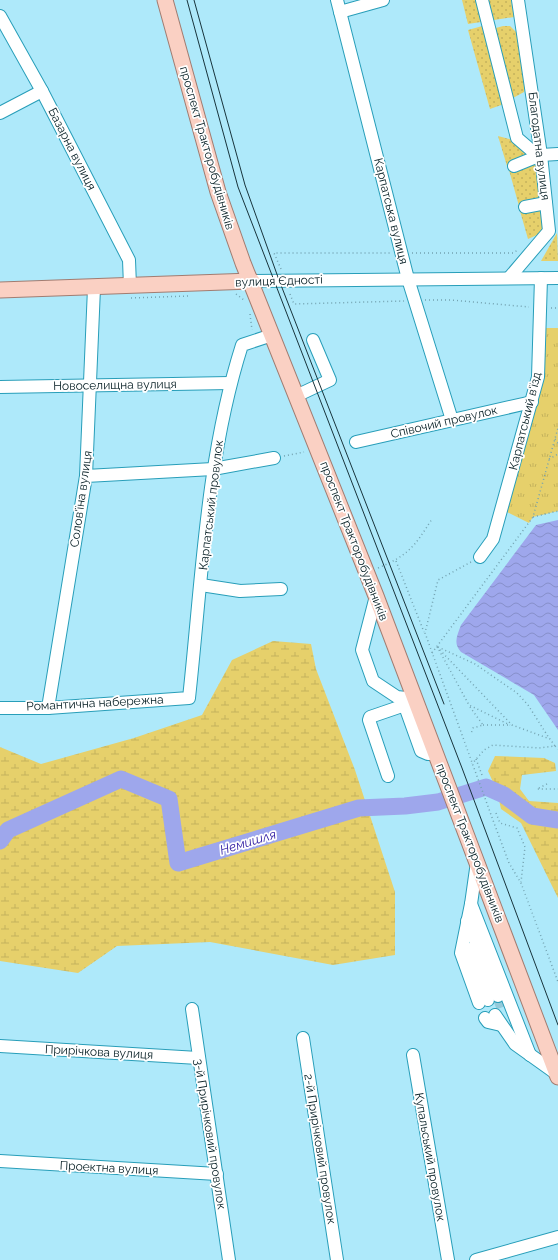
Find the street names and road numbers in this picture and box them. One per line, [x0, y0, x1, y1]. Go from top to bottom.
street label: проспект Тракторобудівників [177, 65, 237, 231]
street label: Благодатна вулиця [525, 91, 553, 201]
street label: Базарна вулиця [45, 106, 99, 192]
street label: Карпатська вулиця [371, 157, 411, 265]
street label: вулиця Єдності [235, 272, 323, 290]
street label: Карпатський в'їзд [506, 370, 544, 471]
street label: Новоселищна вулиця [53, 377, 177, 393]
street label: Співочий провулок [389, 403, 499, 441]
street label: Карпатський провулок [196, 439, 226, 571]
street label: Солов'їна вулиця [67, 450, 95, 548]
street label: проспект Тракторобудівників [317, 459, 391, 623]
street label: Романтична набережна [26, 692, 164, 714]
street label: проспект Тракторобудівників [433, 761, 507, 925]
street label: Прирічкова вулиця [44, 1042, 154, 1062]
street label: 3-й Прирічковий провулок [191, 1058, 229, 1210]
street label: 2-й Прирічковий провулок [301, 1073, 339, 1225]
street label: Купальський провулок [412, 1092, 448, 1222]
street label: Проектна вулиця [59, 1158, 159, 1178]

